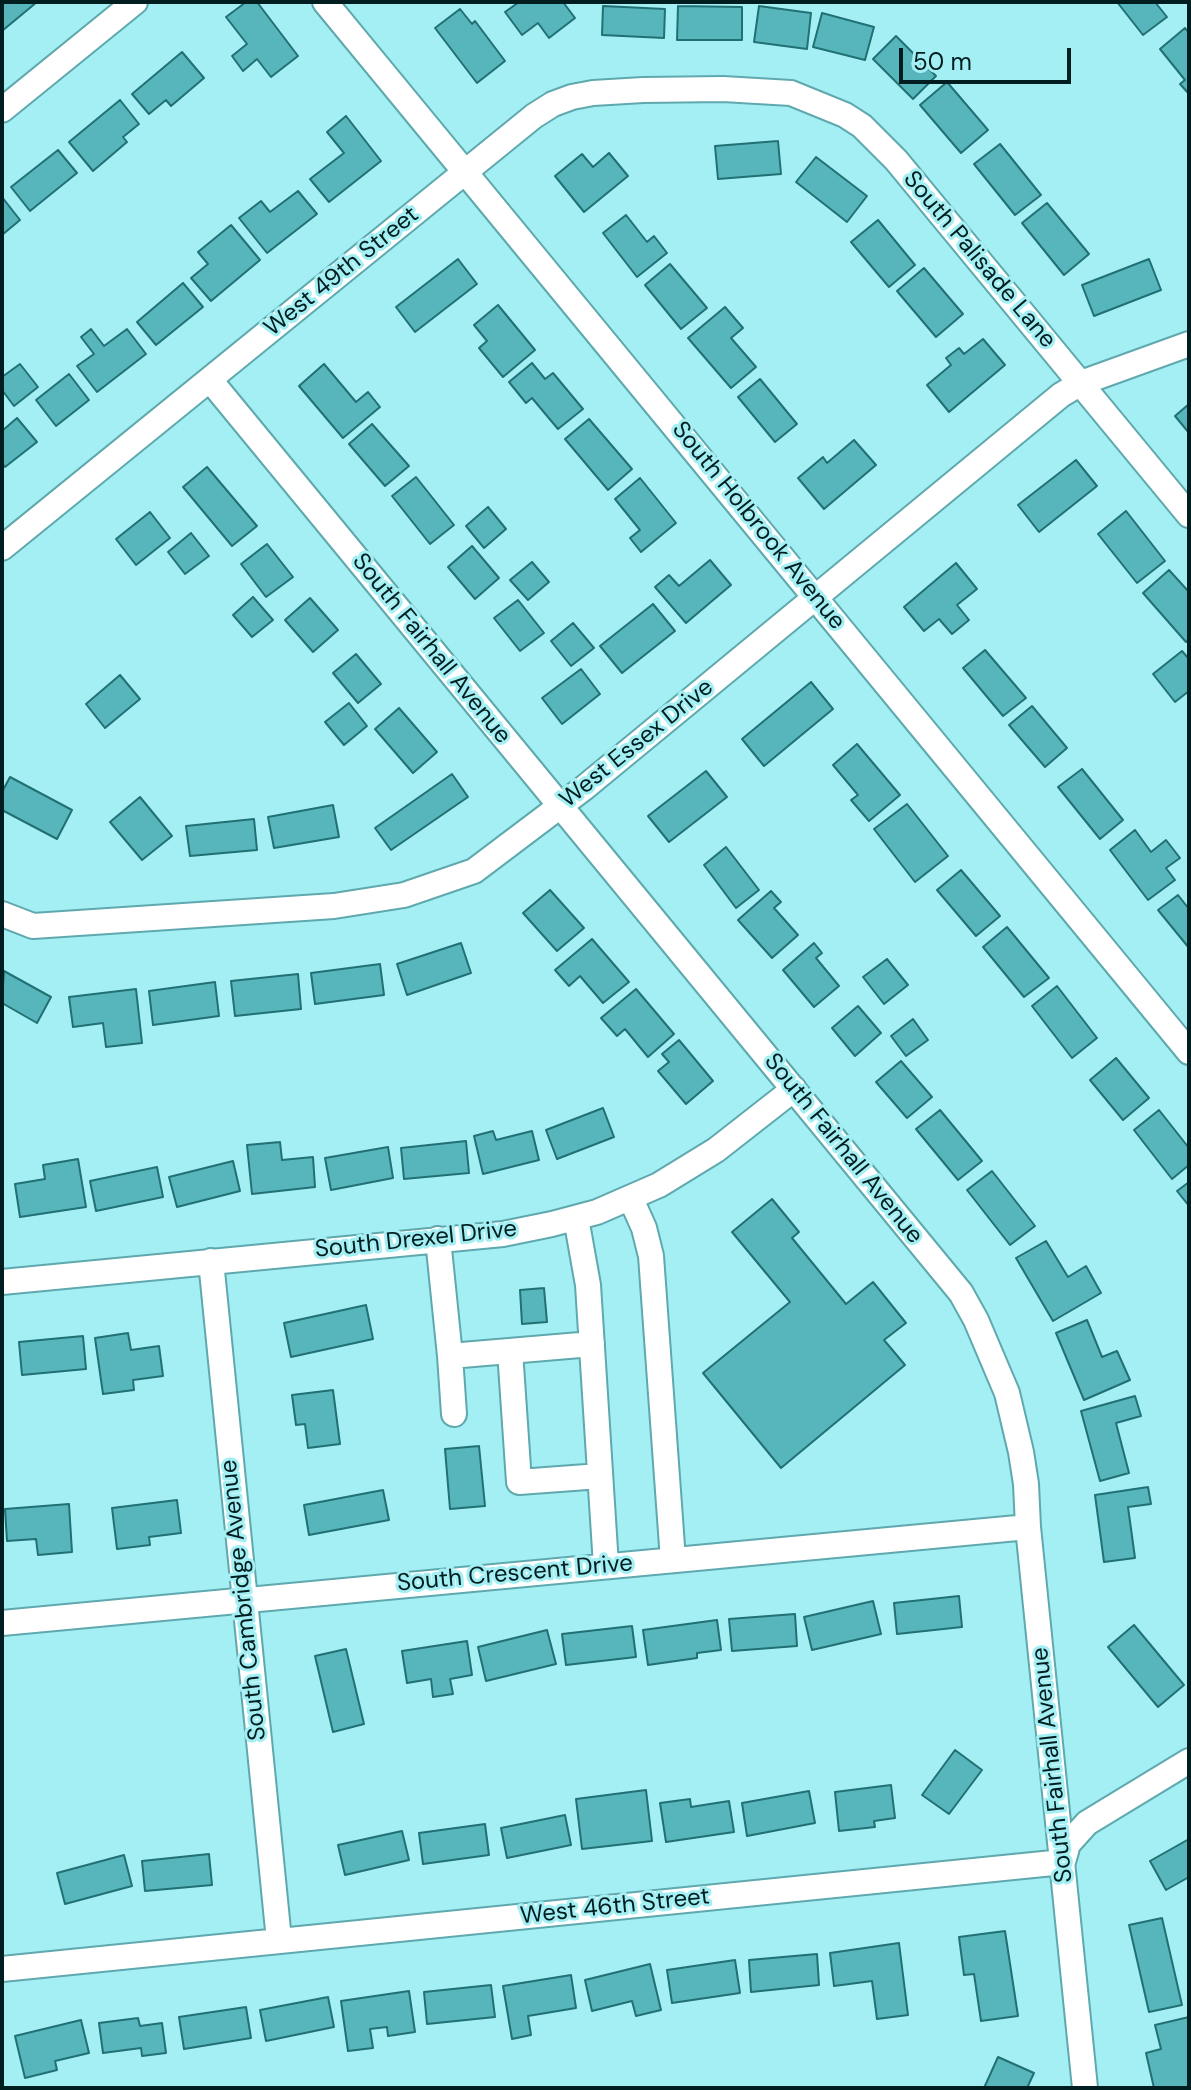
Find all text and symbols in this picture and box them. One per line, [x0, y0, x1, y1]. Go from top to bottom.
scale bar [903, 32, 1075, 82]
text: 50 m [913, 46, 972, 77]
street label: South Palisade Lane [897, 166, 1061, 354]
street label: West 49th Street [259, 201, 425, 343]
street label: South Holbrook Avenue [665, 416, 851, 636]
street label: South Fairhall Avenue [345, 548, 517, 750]
street label: West Essex Drive [555, 673, 719, 815]
street label: South Fairhall Avenue [757, 1048, 929, 1250]
street label: South Drexel Drive [313, 1215, 519, 1265]
street label: South Cambridge Avenue [215, 1458, 273, 1742]
street label: South Crescent Drive [396, 1549, 634, 1599]
street label: South Fairhall Avenue [1026, 1646, 1080, 1884]
street label: West 46th Street [519, 1883, 711, 1931]

